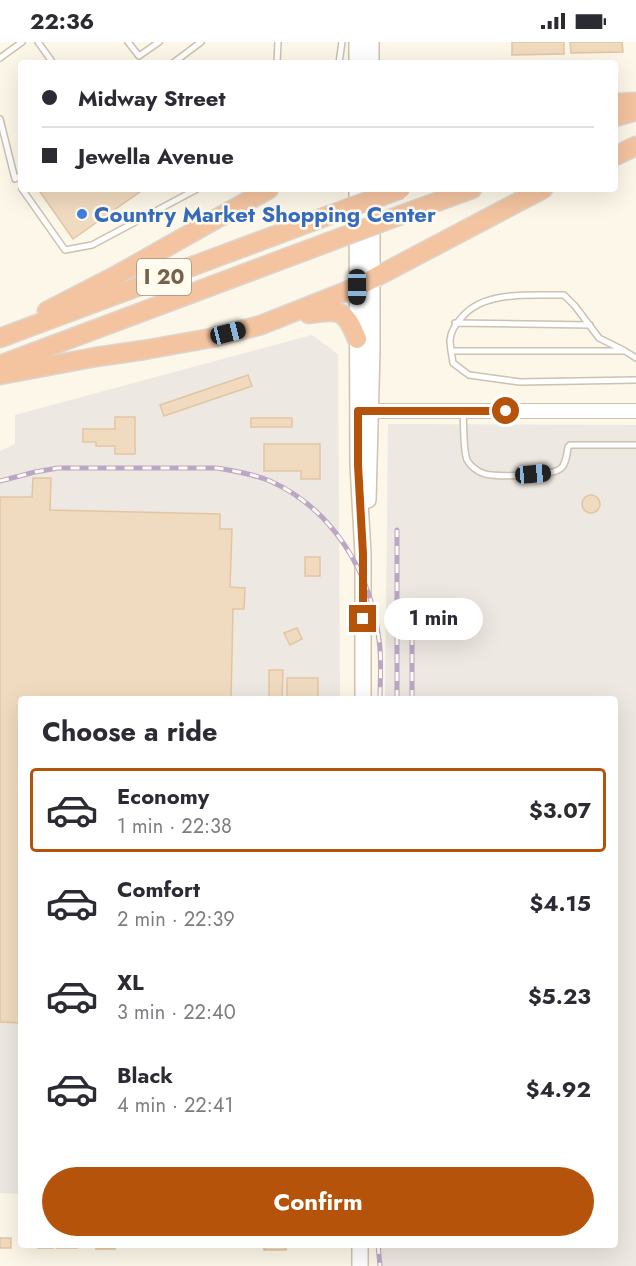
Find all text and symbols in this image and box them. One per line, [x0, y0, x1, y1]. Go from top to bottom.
text: 22:36 [30, 5, 94, 37]
text: Midway Street [78, 82, 225, 114]
text: Jewella Avenue [78, 140, 234, 172]
place label: Country Market Shopping Center [94, 198, 436, 230]
marker: Country Market Shopping Center [75, 207, 89, 221]
road number: I 20 [137, 259, 191, 295]
car [348, 269, 366, 305]
car [208, 320, 248, 346]
route start [492, 397, 519, 424]
car [514, 463, 552, 485]
callout: 1 min [384, 598, 483, 640]
text: 1 min [409, 604, 458, 633]
route end [349, 605, 376, 632]
text: Choose a ride [42, 712, 217, 751]
text: Economy [117, 780, 209, 812]
icon: car [45, 783, 99, 837]
text: $3.07 [529, 794, 591, 826]
text: 1 min · 22:38 [117, 812, 232, 841]
text: Comfort [117, 873, 200, 905]
icon: car [45, 876, 99, 930]
text: $4.15 [529, 887, 591, 919]
text: 2 min · 22:39 [117, 905, 235, 934]
text: XL [117, 966, 144, 998]
icon: car [45, 969, 99, 1023]
text: $5.23 [528, 980, 591, 1012]
text: 3 min · 22:40 [117, 998, 236, 1027]
text: Black [117, 1059, 173, 1091]
icon: car [45, 1062, 99, 1116]
text: $4.92 [526, 1073, 591, 1105]
text: 4 min · 22:41 [117, 1091, 233, 1120]
button: Confirm [42, 1167, 594, 1236]

